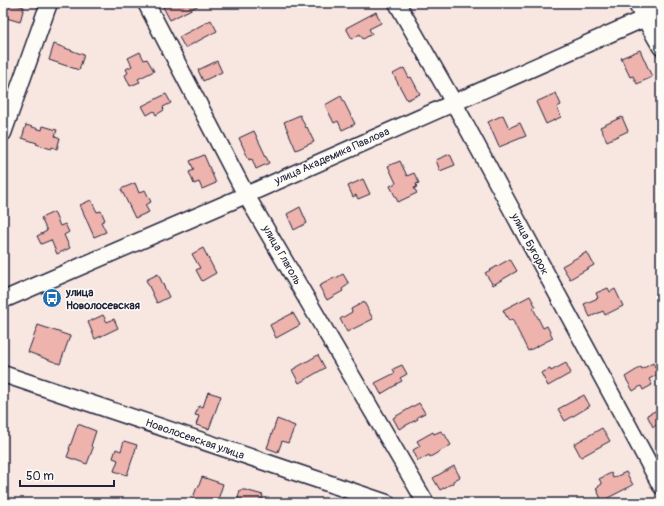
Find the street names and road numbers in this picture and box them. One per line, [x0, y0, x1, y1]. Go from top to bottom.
street label: улица Академика Павлова [272, 125, 391, 188]
street label: улица Бугорок [508, 210, 552, 277]
street label: улица Глаголь [259, 222, 304, 287]
street label: Новолосевская улица [144, 416, 246, 462]

